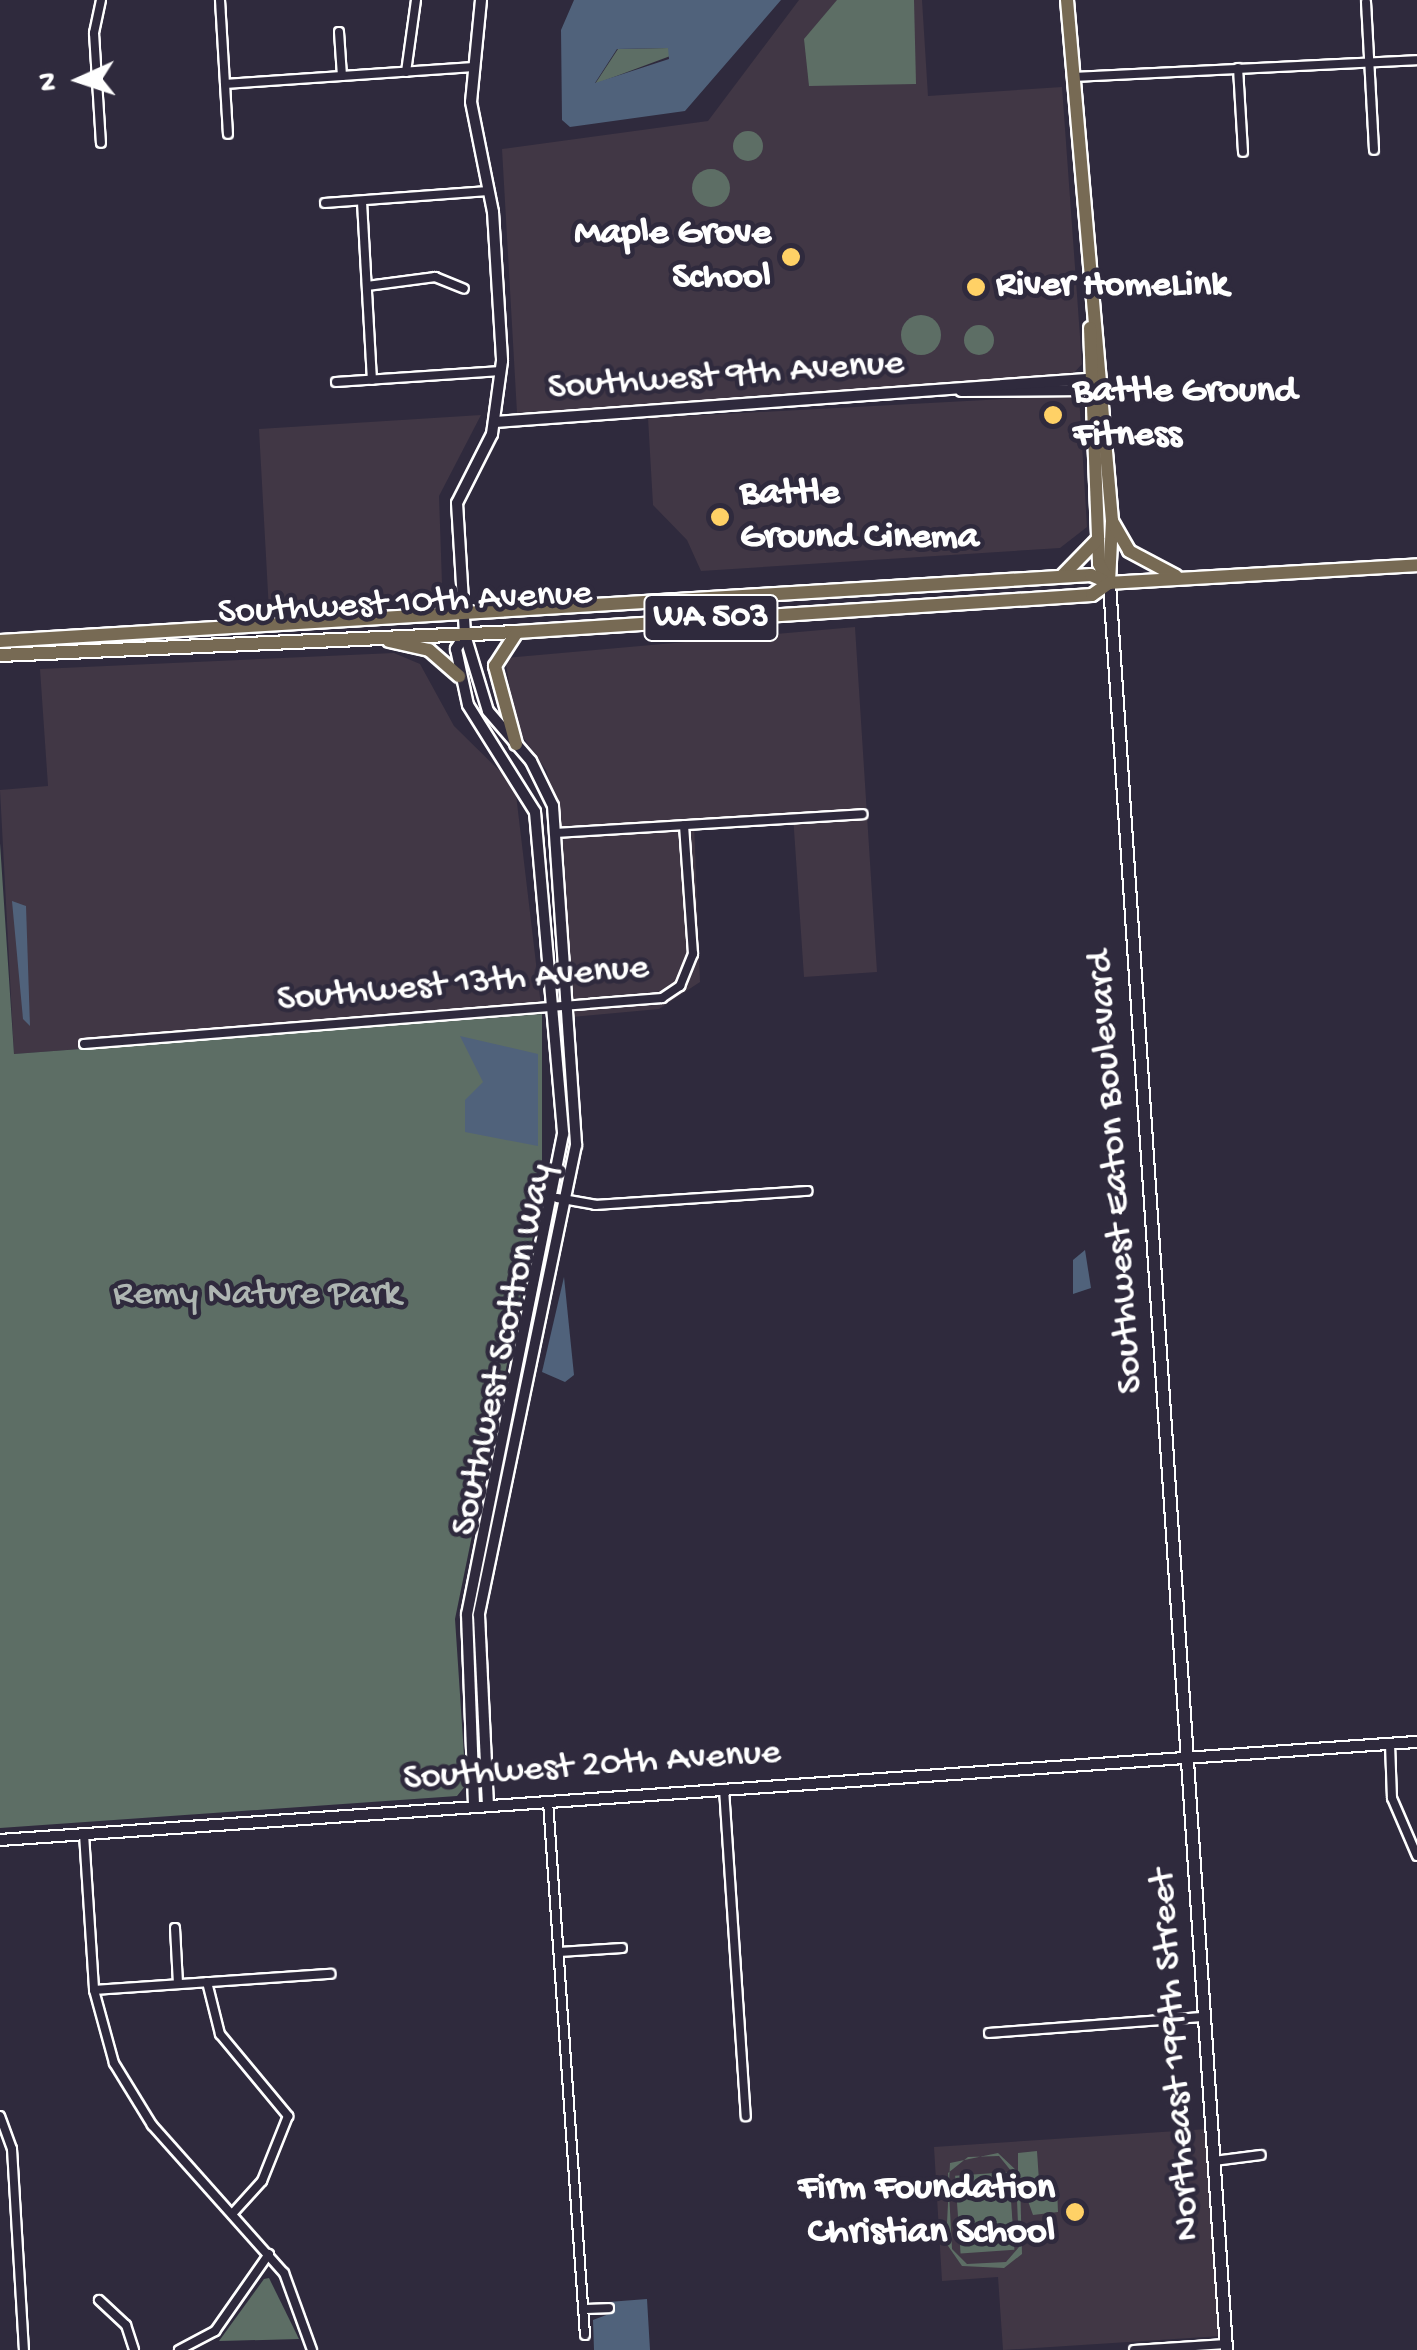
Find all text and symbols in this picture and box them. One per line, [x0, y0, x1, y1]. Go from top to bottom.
north arrow [30, 30, 130, 130]
text: N [33, 72, 66, 92]
place label: Maple Grove School [574, 212, 771, 302]
marker: Maple Grove School [780, 246, 802, 268]
place label: River HomeLink [996, 264, 1228, 310]
marker: River HomeLink [965, 276, 987, 298]
street label: Southwest 9th Avenue [546, 342, 906, 412]
place label: Battle Ground Fitness [1073, 370, 1297, 459]
marker: Battle Ground Fitness [1042, 404, 1064, 426]
place label: Battle Ground Cinema [740, 472, 979, 562]
marker: Battle Ground Cinema [709, 506, 731, 528]
street label: Southwest 10th Avenue [217, 572, 593, 638]
road number: WA 503 [641, 588, 781, 648]
street label: Southwest 13th Avenue [275, 946, 651, 1024]
street label: Southwest Eaton Boulevard [1079, 949, 1155, 1395]
street label: Southwest Scotton Way [442, 1160, 566, 1540]
park label: Remy Nature Park [113, 1273, 401, 1319]
street label: Southwest 20th Avenue [402, 1731, 782, 1803]
street label: Northeast 199th Street [1141, 1867, 1213, 2243]
place label: Firm Foundation Christian School [798, 2167, 1055, 2256]
marker: Firm Foundation Christian School [1064, 2201, 1086, 2223]

